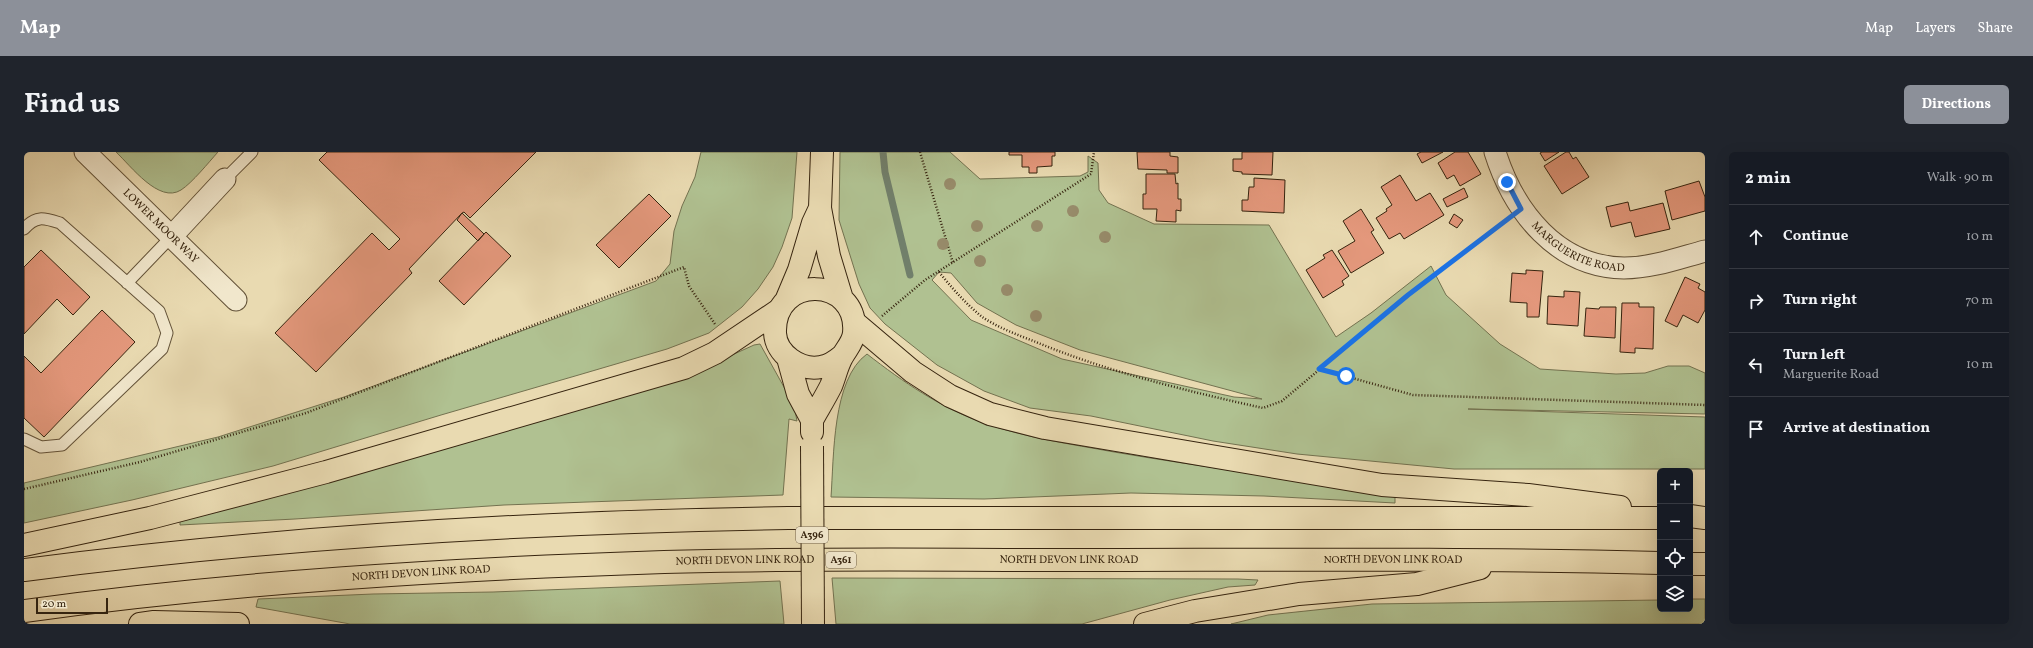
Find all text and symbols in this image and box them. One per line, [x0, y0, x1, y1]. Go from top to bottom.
text: Map [20, 15, 61, 41]
text: Map [1865, 19, 1893, 38]
text: Layers [1915, 19, 1955, 38]
text: Share [1977, 19, 2013, 38]
text: Find us [24, 85, 120, 124]
button: Directions [1904, 85, 2009, 124]
text: 2 min [1745, 167, 1791, 190]
text: Walk · 90 m [1927, 169, 1993, 187]
route end [1498, 173, 1516, 191]
street label: LOWER MOOR WAY [119, 185, 202, 267]
street label: MARGUERITE ROAD [1528, 218, 1625, 276]
icon: ahead [1745, 226, 1767, 248]
text: Continue [1783, 226, 1848, 247]
text: 10 m [1966, 228, 1993, 246]
icon: right [1745, 290, 1767, 312]
text: Turn right [1783, 290, 1857, 311]
text: 70 m [1965, 292, 1993, 310]
text: Turn left [1783, 345, 1845, 366]
icon: left [1745, 354, 1767, 376]
text: 10 m [1966, 356, 1993, 374]
text: Marguerite Road [1783, 366, 1879, 384]
route start [1337, 367, 1355, 385]
icon: arrive [1745, 418, 1767, 440]
text: Arrive at destination [1783, 418, 1930, 439]
map controls [1657, 468, 1693, 612]
button: + [1657, 468, 1693, 504]
button: − [1657, 504, 1693, 540]
road number: A396 [796, 527, 828, 543]
button: locate [1657, 540, 1693, 576]
street label: NORTH DEVON LINK ROAD [675, 552, 814, 569]
road number: A361 [826, 552, 856, 568]
street label: NORTH DEVON LINK ROAD [999, 552, 1138, 568]
street label: NORTH DEVON LINK ROAD [1323, 552, 1462, 567]
street label: NORTH DEVON LINK ROAD [351, 562, 491, 585]
button: layers [1657, 576, 1693, 612]
scale bar [36, 596, 108, 615]
text: 20 m [42, 597, 66, 612]

